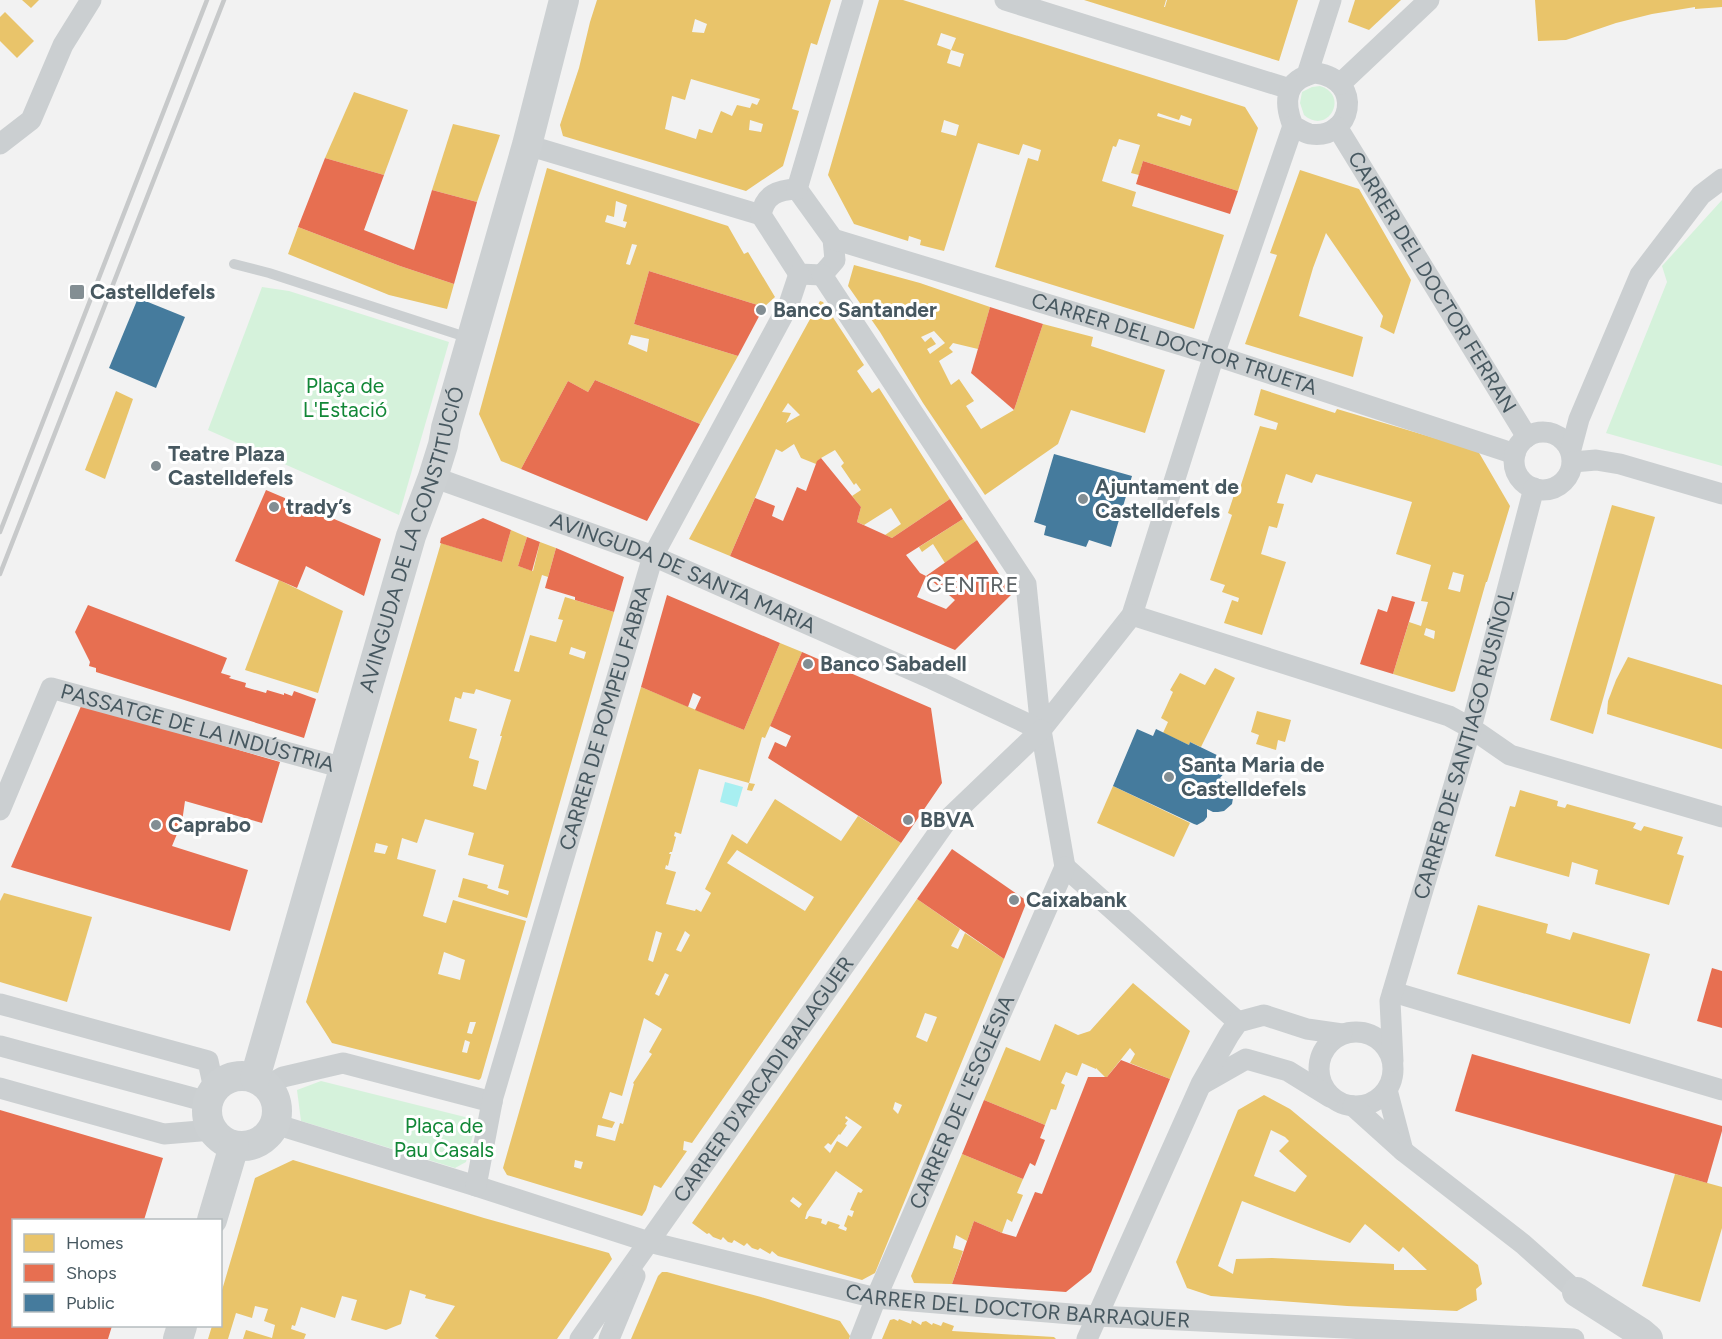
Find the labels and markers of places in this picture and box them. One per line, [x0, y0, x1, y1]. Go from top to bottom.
place label: Castelldefels [90, 279, 215, 304]
marker: Castelldefels [68, 283, 86, 301]
place label: Banco Santander [773, 297, 937, 322]
marker: Banco Santander [754, 303, 768, 317]
place label: Teatre Plaza Castelldefels [168, 441, 293, 490]
marker: Teatre Plaza Castelldefels [149, 459, 163, 473]
place label: Ajuntament de Castelldefels [1095, 474, 1239, 523]
marker: Ajuntament de Castelldefels [1076, 492, 1090, 506]
place label: trady’s [286, 494, 351, 519]
marker: trady’s [267, 500, 281, 514]
place label: Banco Sabadell [820, 651, 967, 676]
marker: Banco Sabadell [801, 657, 815, 671]
place label: Santa Maria de Castelldefels [1181, 752, 1325, 801]
marker: Santa Maria de Castelldefels [1162, 770, 1176, 784]
place label: BBVA [920, 807, 974, 832]
place label: Caprabo [168, 812, 251, 837]
marker: BBVA [901, 813, 915, 827]
marker: Caprabo [149, 818, 163, 832]
place label: Caixabank [1026, 887, 1128, 912]
marker: Caixabank [1007, 893, 1021, 907]

